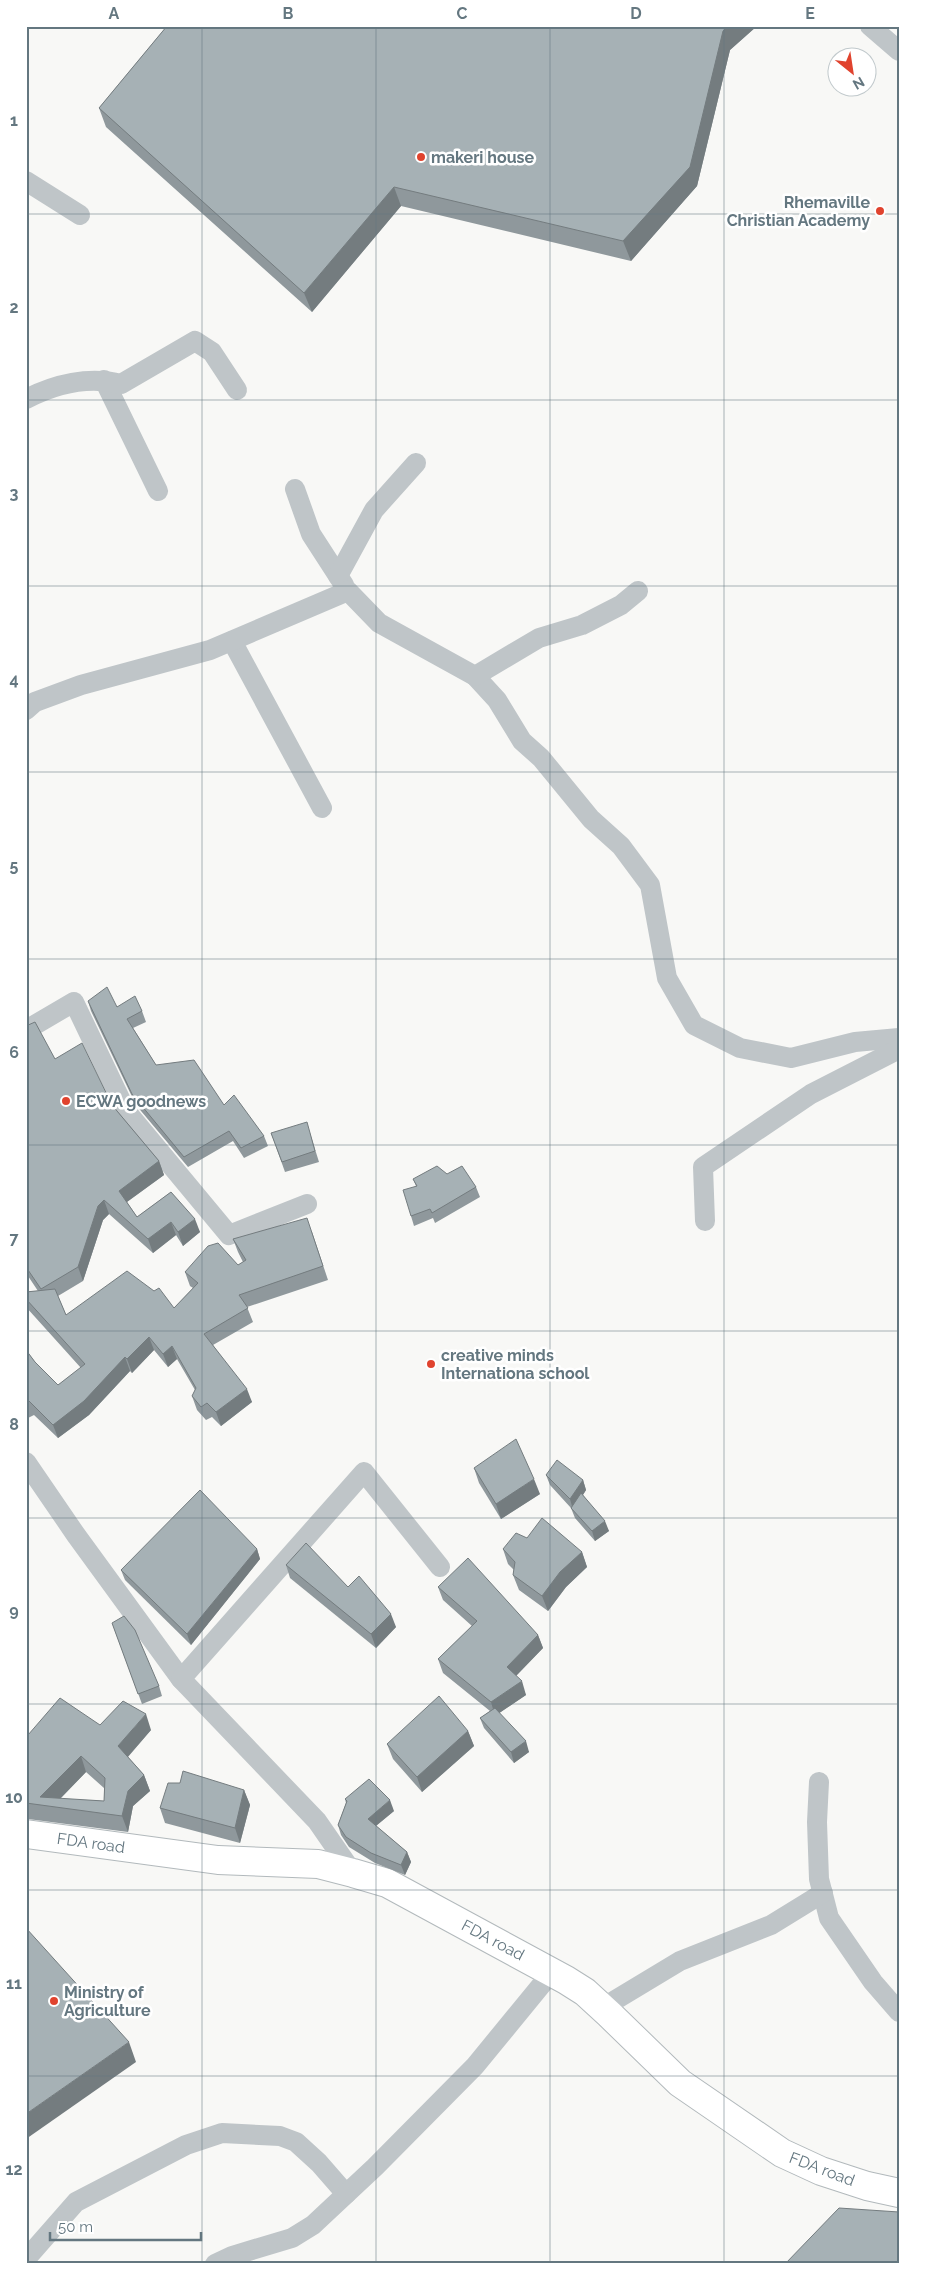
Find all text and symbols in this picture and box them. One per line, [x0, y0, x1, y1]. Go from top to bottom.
text: A [109, 4, 120, 23]
text: B [283, 4, 294, 23]
text: C [457, 4, 468, 23]
text: D [630, 4, 642, 23]
text: E [805, 4, 815, 23]
north arrow [828, 48, 878, 98]
text: N [850, 74, 867, 93]
text: 1 [10, 111, 18, 130]
place label: makeri house [431, 148, 534, 167]
marker: makeri house [415, 151, 427, 163]
place label: Rhemaville Christian Academy [727, 193, 870, 230]
marker: Rhemaville Christian Academy [874, 205, 886, 217]
text: 2 [9, 298, 19, 317]
text: 3 [10, 484, 19, 503]
text: 4 [9, 670, 19, 689]
text: 5 [10, 856, 19, 875]
text: 6 [9, 1043, 19, 1062]
place label: ECWA goodnews [76, 1092, 206, 1111]
marker: ECWA goodnews [60, 1095, 72, 1107]
text: 7 [10, 1229, 19, 1248]
place label: creative minds Internationa school [441, 1346, 590, 1383]
marker: creative minds Internationa school [425, 1358, 437, 1370]
text: 8 [9, 1415, 19, 1434]
text: 9 [9, 1601, 19, 1620]
text: 10 [5, 1788, 23, 1807]
street label: FDA road [56, 1829, 126, 1857]
street label: FDA road [458, 1916, 528, 1964]
text: 11 [6, 1974, 22, 1993]
place label: Ministry of Agriculture [64, 1983, 151, 2020]
marker: Ministry of Agriculture [48, 1995, 60, 2007]
street label: FDA road [787, 2148, 857, 2190]
text: 12 [6, 2160, 22, 2179]
scale bar [50, 2210, 201, 2242]
text: 50 m [58, 2218, 93, 2236]

